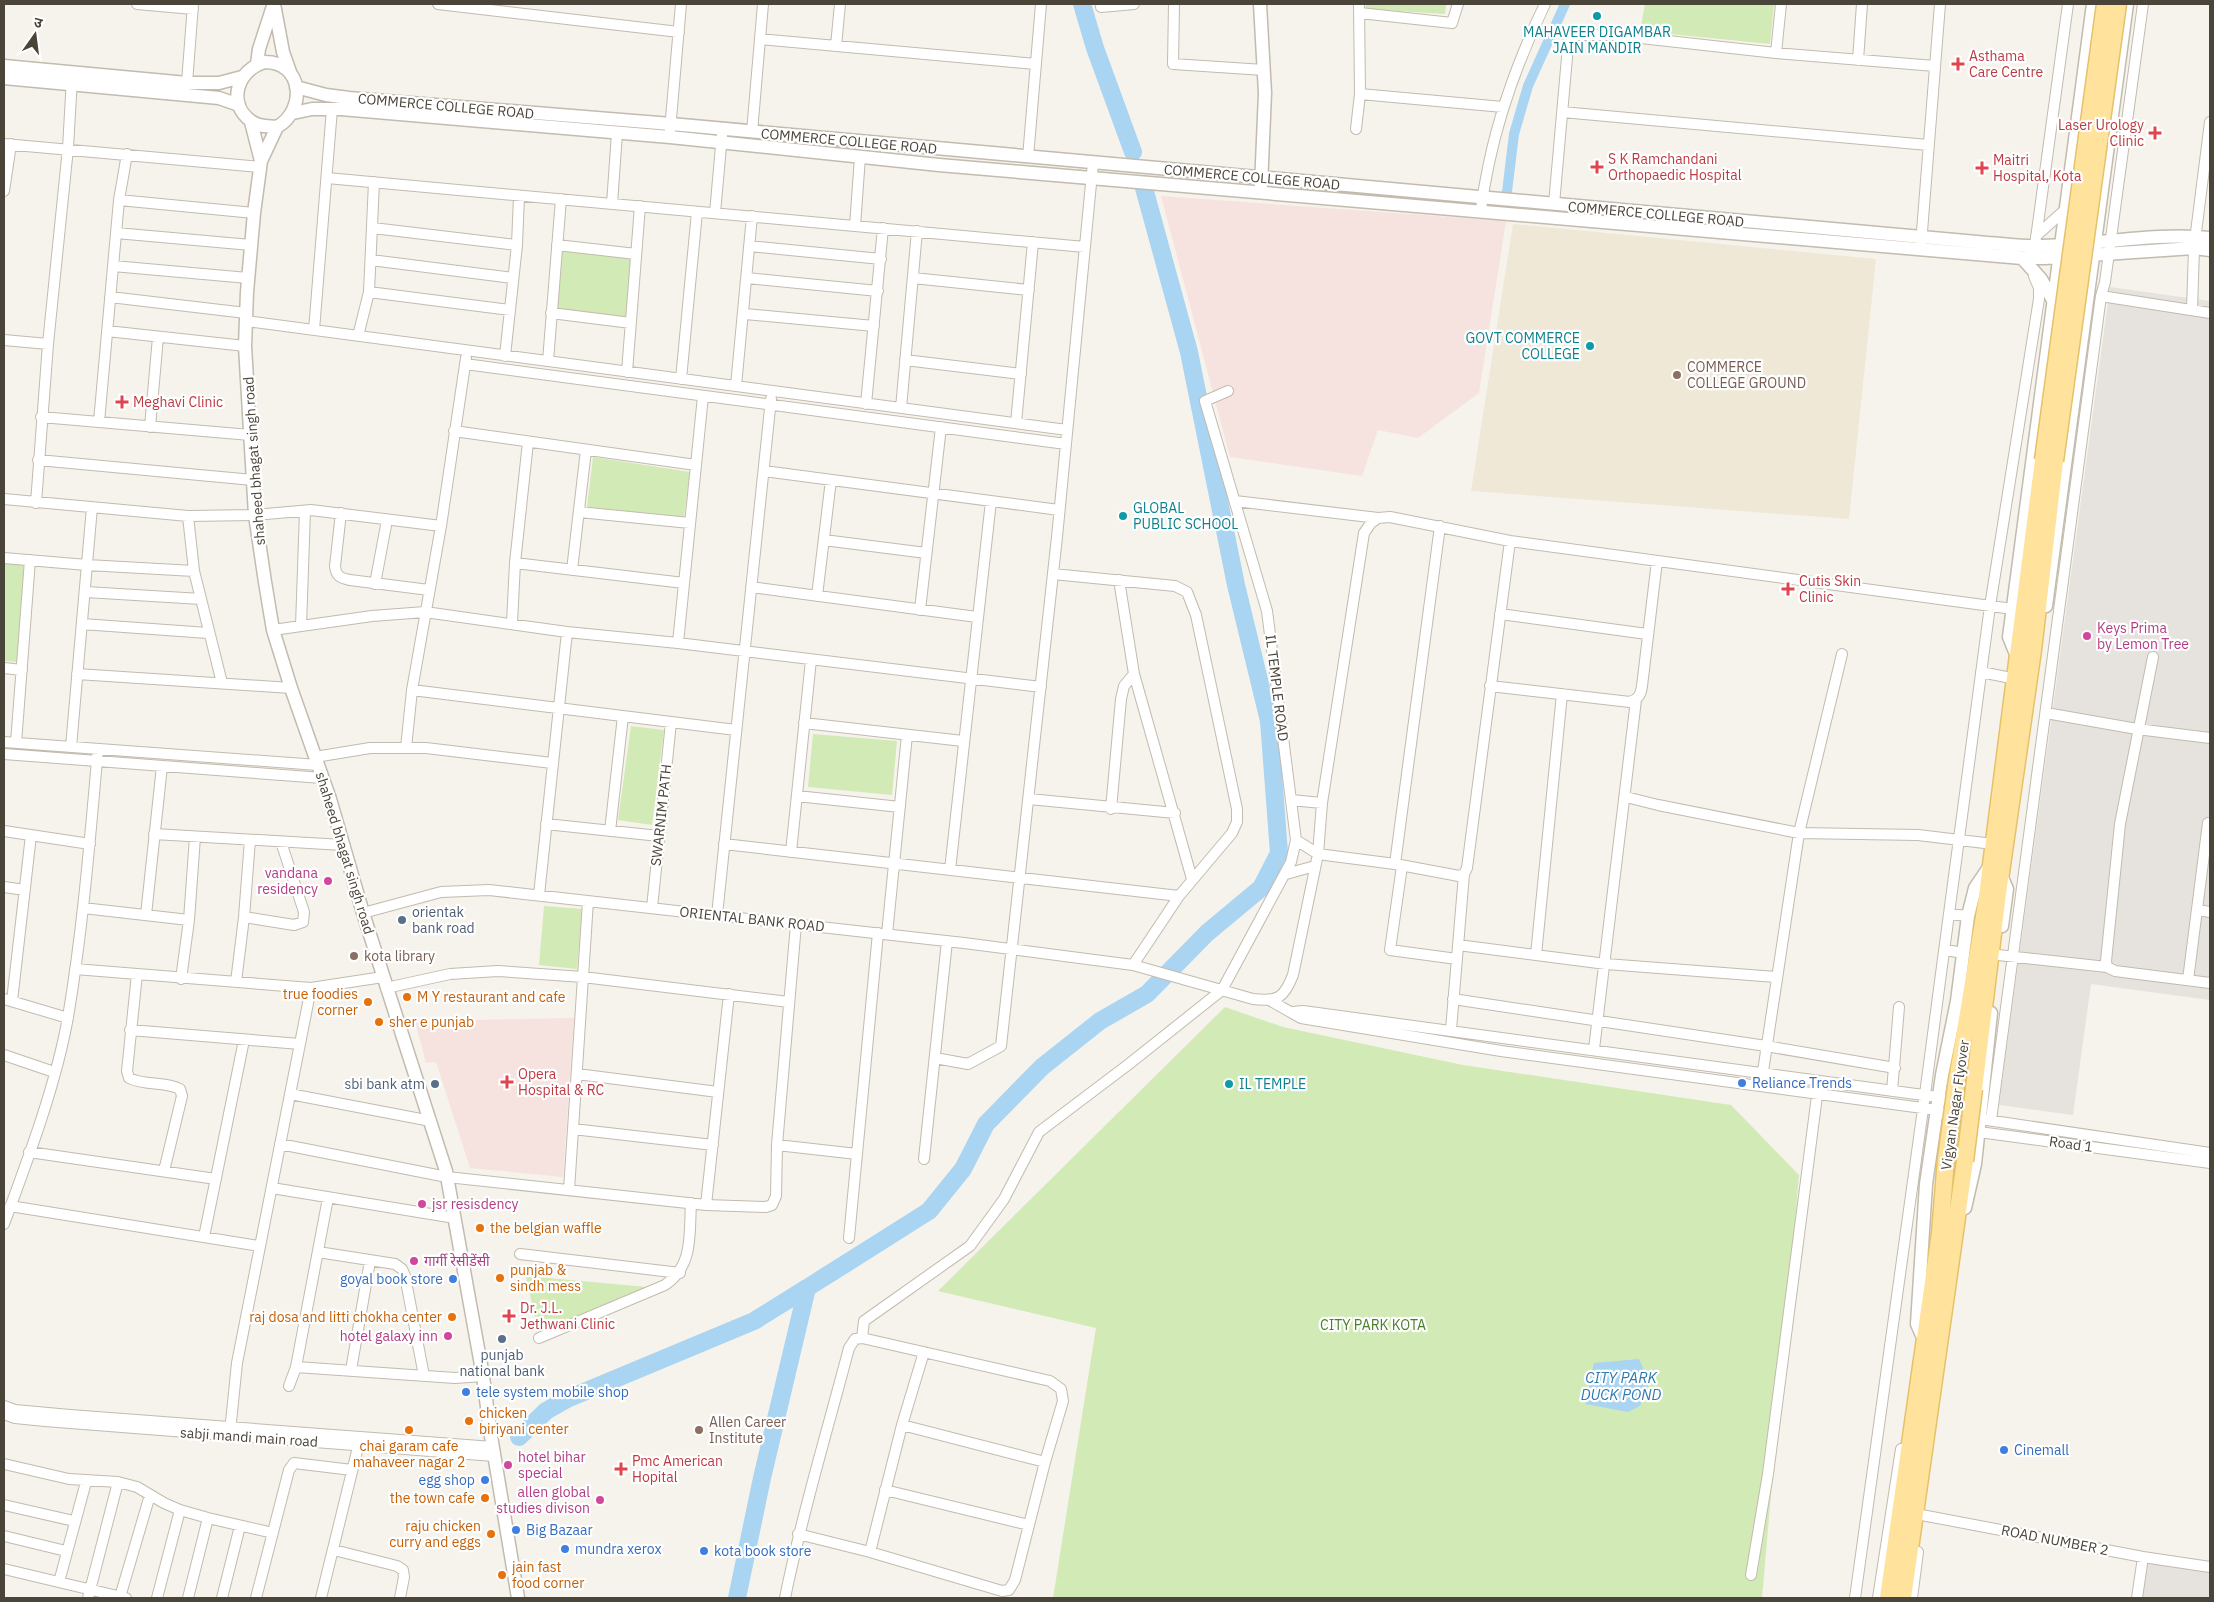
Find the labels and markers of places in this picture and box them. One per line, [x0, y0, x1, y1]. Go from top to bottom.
marker: MAHAVEER DIGAMBAR JAIN MANDIR [1591, 10, 1603, 22]
place label: MAHAVEER DIGAMBAR JAIN MANDIR [1523, 23, 1671, 57]
place label: Asthama Care Centre [1969, 47, 2044, 81]
marker: Asthama Care Centre [1951, 57, 1965, 71]
place label: Laser Urology Clinic [2058, 116, 2144, 150]
marker: Laser Urology Clinic [2148, 126, 2162, 140]
place label: S K Ramchandani Orthopaedic Hospital [1608, 150, 1742, 184]
place label: Maitri Hospital, Kota [1993, 151, 2082, 185]
marker: S K Ramchandani Orthopaedic Hospital [1590, 160, 1604, 174]
marker: Maitri Hospital, Kota [1975, 161, 1989, 175]
place label: GOVT COMMERCE COLLEGE [1466, 329, 1580, 363]
marker: GOVT COMMERCE COLLEGE [1584, 340, 1596, 352]
place label: COMMERCE COLLEGE GROUND [1687, 358, 1806, 392]
marker: COMMERCE COLLEGE GROUND [1671, 369, 1683, 381]
place label: Meghavi Clinic [133, 393, 223, 411]
marker: Meghavi Clinic [115, 395, 129, 409]
place label: GLOBAL PUBLIC SCHOOL [1133, 499, 1238, 533]
marker: GLOBAL PUBLIC SCHOOL [1117, 510, 1129, 522]
place label: Cutis Skin Clinic [1799, 572, 1861, 606]
marker: Cutis Skin Clinic [1781, 582, 1795, 596]
place label: Keys Prima by Lemon Tree [2097, 619, 2189, 653]
marker: Keys Prima by Lemon Tree [2081, 630, 2093, 642]
place label: vandana residency [257, 864, 319, 898]
marker: vandana residency [322, 875, 334, 887]
place label: orientak bank road [412, 903, 475, 937]
marker: orientak bank road [396, 914, 408, 926]
place label: kota library [364, 947, 435, 965]
marker: kota library [348, 950, 360, 962]
place label: true foodies corner [283, 985, 358, 1019]
place label: M Y restaurant and cafe [417, 988, 566, 1006]
marker: M Y restaurant and cafe [401, 991, 413, 1003]
marker: true foodies corner [362, 996, 374, 1008]
place label: sher e punjab [389, 1013, 474, 1031]
marker: sher e punjab [373, 1016, 385, 1028]
place label: Opera Hospital & RC [518, 1065, 605, 1099]
place label: Reliance Trends [1752, 1074, 1852, 1092]
place label: sbi bank atm [344, 1075, 425, 1093]
marker: Opera Hospital & RC [500, 1075, 514, 1089]
place label: IL TEMPLE [1239, 1075, 1306, 1093]
marker: Reliance Trends [1736, 1077, 1748, 1089]
marker: sbi bank atm [429, 1078, 441, 1090]
marker: IL TEMPLE [1223, 1078, 1235, 1090]
place label: jsr resisdency [432, 1195, 518, 1213]
marker: jsr resisdency [416, 1198, 428, 1210]
place label: the belgian waffle [490, 1219, 602, 1237]
marker: the belgian waffle [474, 1222, 486, 1234]
place label: गार्गी रेसीडेंसी [424, 1252, 490, 1270]
marker: गार्गी रेसीडेंसी [408, 1255, 420, 1267]
place label: punjab & sindh mess [510, 1261, 581, 1295]
place label: goyal book store [340, 1270, 443, 1288]
marker: punjab & sindh mess [494, 1272, 506, 1284]
marker: goyal book store [447, 1273, 459, 1285]
place label: Dr. J.L. Jethwani Clinic [520, 1299, 615, 1333]
place label: raj dosa and litti chokha center [249, 1308, 442, 1326]
marker: Dr. J.L. Jethwani Clinic [502, 1309, 516, 1323]
marker: raj dosa and litti chokha center [446, 1311, 458, 1323]
place label: hotel galaxy inn [340, 1327, 438, 1345]
marker: hotel galaxy inn [442, 1330, 454, 1342]
marker: punjab national bank [496, 1333, 508, 1345]
place label: punjab national bank [459, 1346, 545, 1380]
place label: tele system mobile shop [476, 1383, 629, 1401]
marker: tele system mobile shop [460, 1386, 472, 1398]
place label: chicken biriyani center [479, 1404, 569, 1438]
place label: Allen Career Institute [709, 1413, 786, 1447]
marker: chicken biriyani center [463, 1415, 475, 1427]
marker: chai garam cafe mahaveer nagar 2 [403, 1424, 415, 1436]
marker: Allen Career Institute [693, 1424, 705, 1436]
place label: chai garam cafe mahaveer nagar 2 [353, 1437, 465, 1471]
place label: Cinemall [2014, 1441, 2069, 1459]
marker: Cinemall [1998, 1444, 2010, 1456]
place label: hotel bihar special [518, 1448, 586, 1482]
place label: Pmc American Hopital [632, 1452, 723, 1486]
marker: hotel bihar special [502, 1459, 514, 1471]
marker: Pmc American Hopital [614, 1462, 628, 1476]
place label: egg shop [418, 1471, 475, 1489]
marker: egg shop [479, 1474, 491, 1486]
place label: allen global studies divison [496, 1483, 590, 1517]
place label: the town cafe [390, 1489, 475, 1507]
marker: the town cafe [479, 1492, 491, 1504]
marker: allen global studies divison [594, 1494, 606, 1506]
place label: raju chicken curry and eggs [389, 1517, 481, 1551]
place label: Big Bazaar [526, 1521, 593, 1539]
marker: Big Bazaar [510, 1524, 522, 1536]
marker: raju chicken curry and eggs [485, 1528, 497, 1540]
place label: mundra xerox [575, 1540, 662, 1558]
place label: kota book store [714, 1542, 812, 1560]
marker: mundra xerox [559, 1543, 571, 1555]
marker: kota book store [698, 1545, 710, 1557]
place label: jain fast food corner [512, 1558, 584, 1592]
marker: jain fast food corner [496, 1569, 508, 1581]

